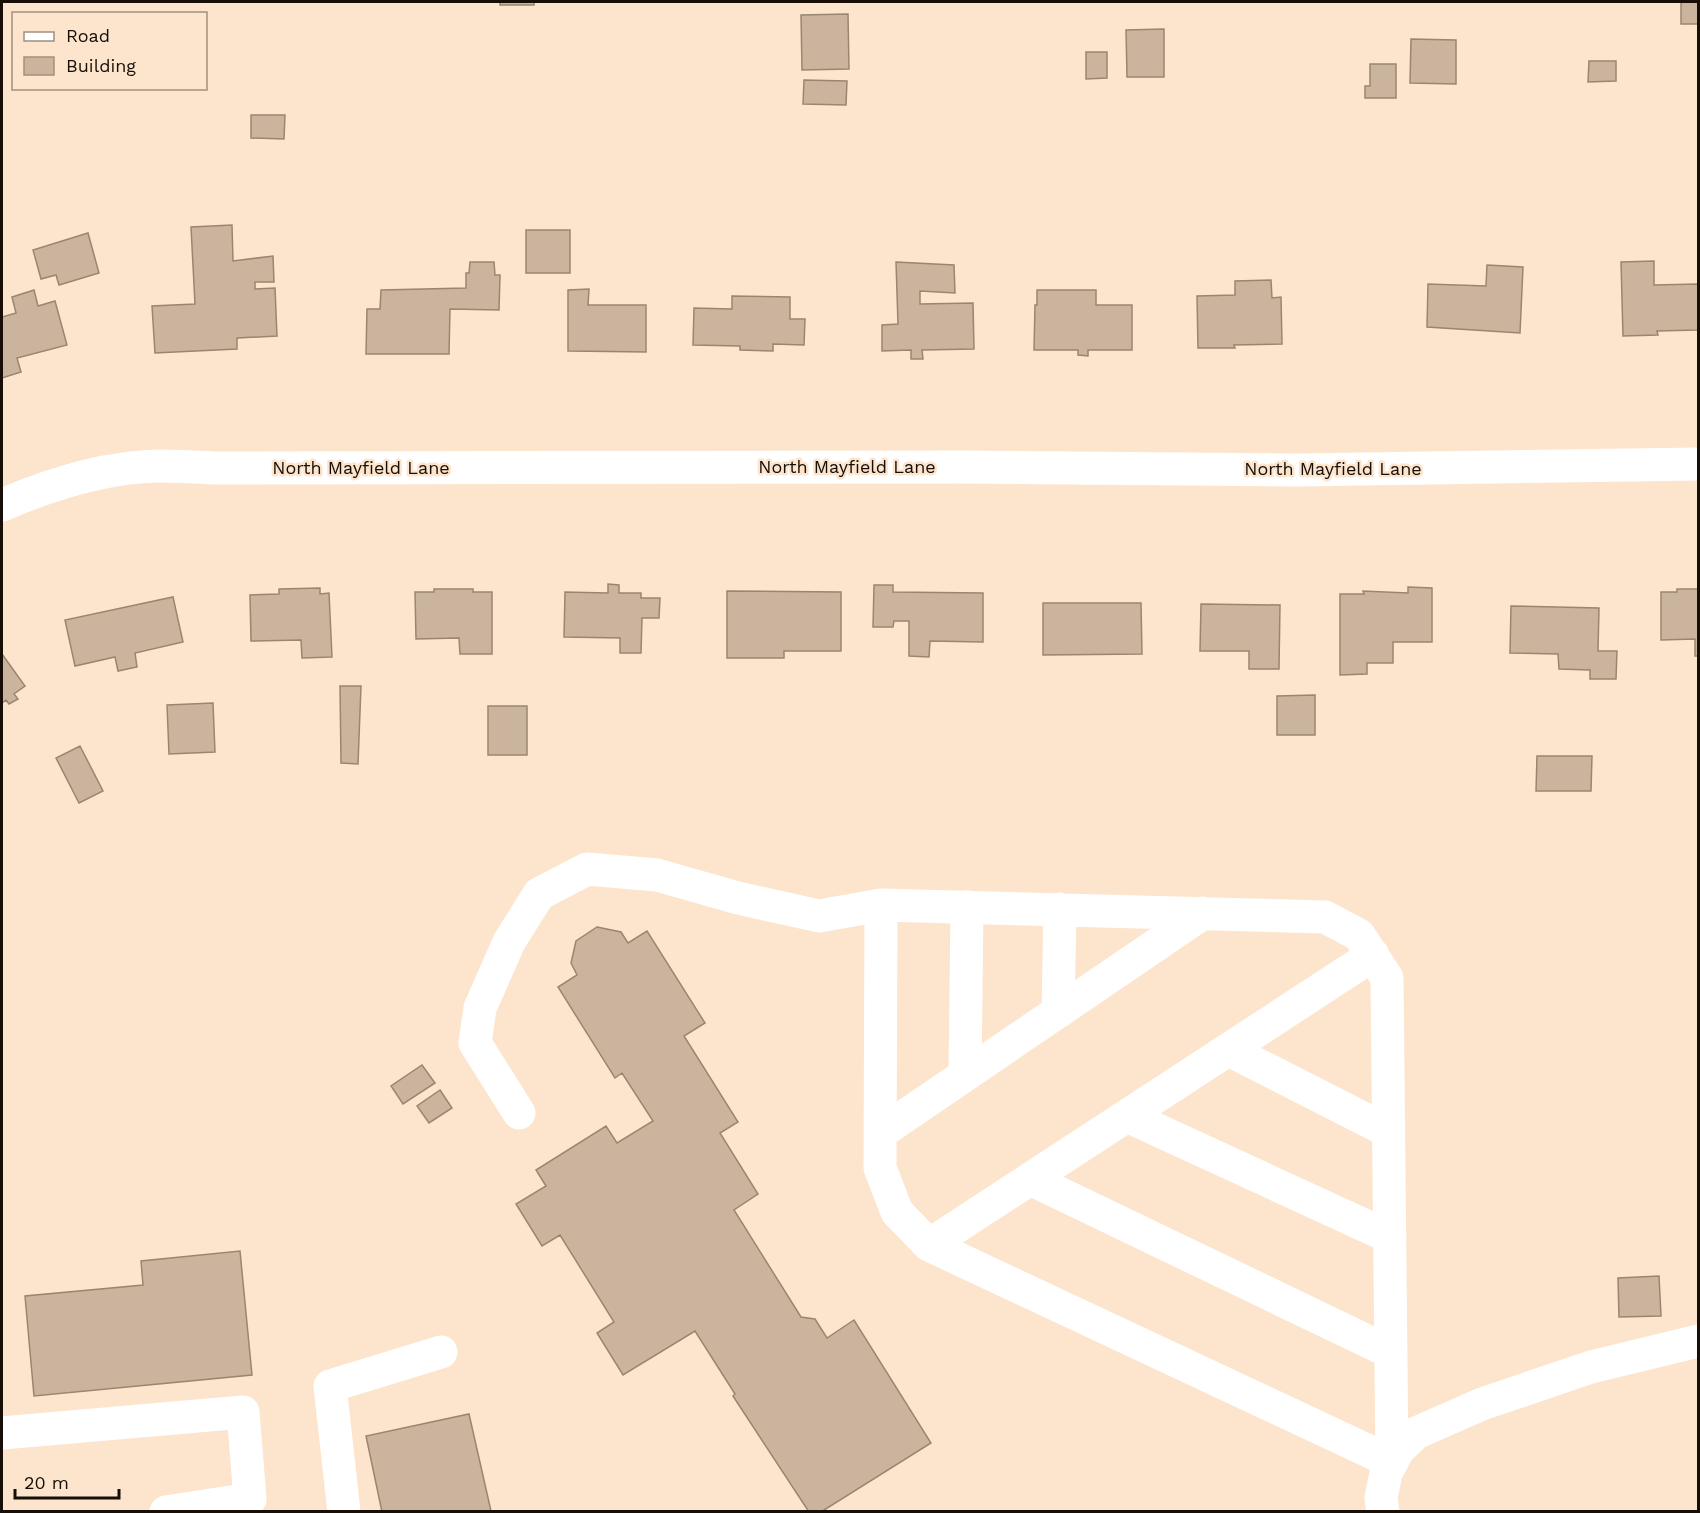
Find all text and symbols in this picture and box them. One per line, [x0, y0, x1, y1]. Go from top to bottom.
legend [12, 12, 207, 90]
text: Road [66, 25, 110, 46]
text: Building [66, 55, 136, 76]
street label: North Mayfield Lane [758, 456, 936, 477]
street label: North Mayfield Lane [272, 457, 450, 478]
street label: North Mayfield Lane [1244, 458, 1422, 479]
scale bar [15, 1462, 118, 1500]
text: 20 m [24, 1472, 69, 1493]

